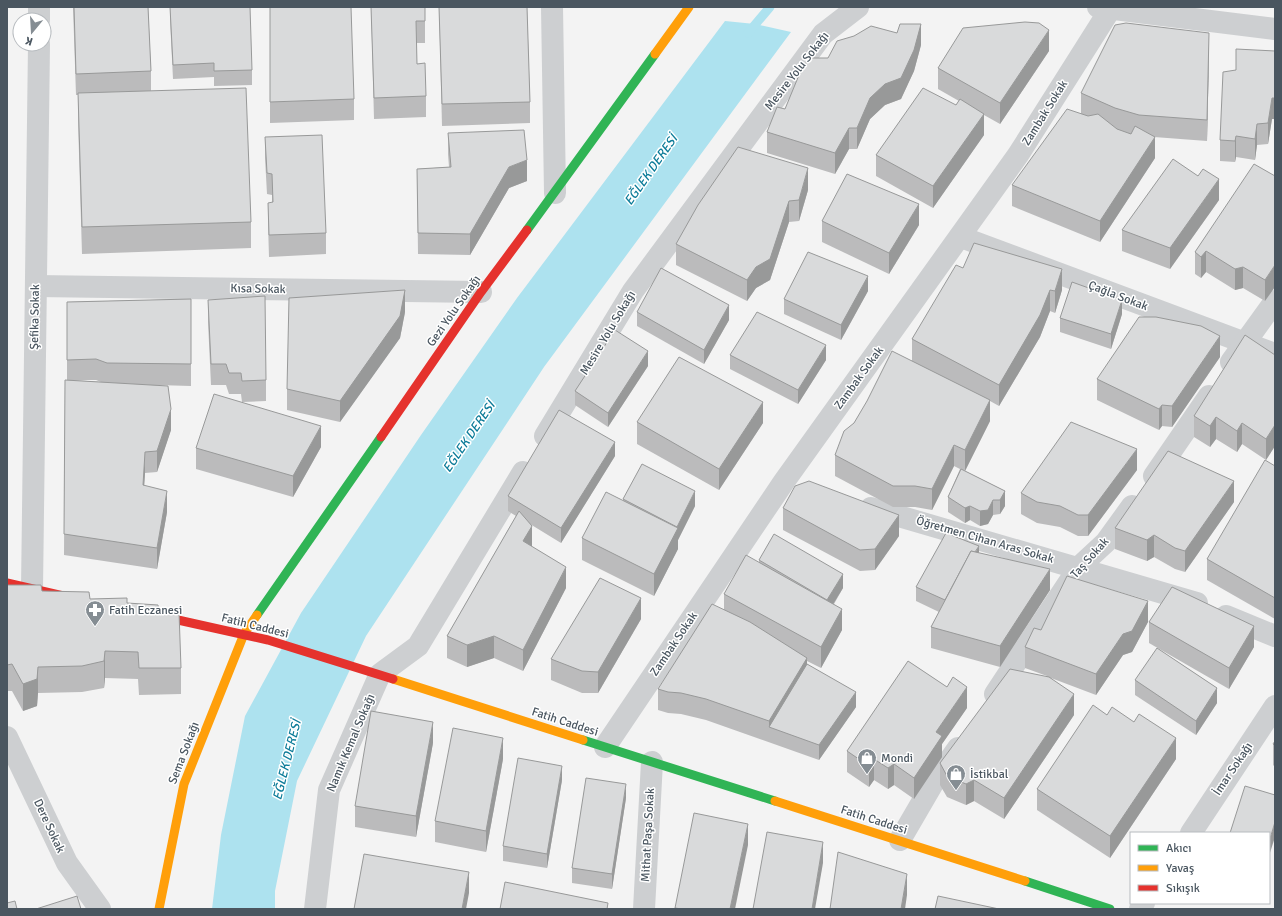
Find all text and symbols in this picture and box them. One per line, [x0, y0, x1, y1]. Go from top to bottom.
north arrow [12, 12, 52, 52]
street label: Mesire Yolu Sokağı [762, 29, 832, 113]
text: K [24, 34, 34, 48]
street label: Zambak Sokak [1019, 78, 1071, 148]
water label: EĞLEK DERESİ [621, 130, 682, 208]
street label: Gezi Yolu Sokağı [424, 272, 484, 350]
street label: Çağla Sokak [1086, 278, 1150, 314]
street label: Kısa Sokak [230, 281, 286, 297]
street label: Şefika Sokak [27, 284, 43, 350]
street label: Mesire Yolu Sokağı [577, 288, 639, 378]
street label: Zambak Sokak [831, 344, 887, 412]
water label: EĞLEK DERESİ [439, 397, 500, 476]
street label: Öğretmen Cihan Aras Sokak [915, 513, 1055, 567]
street label: Taş Sokak [1068, 534, 1112, 582]
pharmacy icon: Fatih Eczanesi [84, 599, 106, 627]
place label: Fatih Eczanesi [109, 603, 182, 618]
street label: Zambak Sokak [647, 609, 701, 679]
street label: Fatih Caddesi [220, 610, 290, 642]
street label: Namık Kemal Sokağı [324, 692, 378, 794]
street label: Fatih Caddesi [530, 704, 600, 740]
water label: EĞLEK DERESİ [269, 716, 305, 802]
street label: Sema Sokağı [165, 720, 203, 786]
street label: İmar Sokağı [1210, 740, 1256, 798]
shop icon: Mondi [856, 747, 878, 775]
place label: Mondi [881, 751, 913, 766]
shop icon: İstikbal [945, 763, 967, 791]
place label: İstikbal [970, 767, 1009, 782]
street label: Mithat Paşa Sokak [638, 788, 658, 882]
street label: Dere Sokak [30, 797, 68, 855]
street label: Fatih Caddesi [839, 802, 909, 838]
legend [1130, 832, 1270, 904]
text: Akıcı [1166, 841, 1192, 856]
text: Yavaş [1166, 861, 1194, 876]
text: Sıkışık [1166, 881, 1200, 896]

